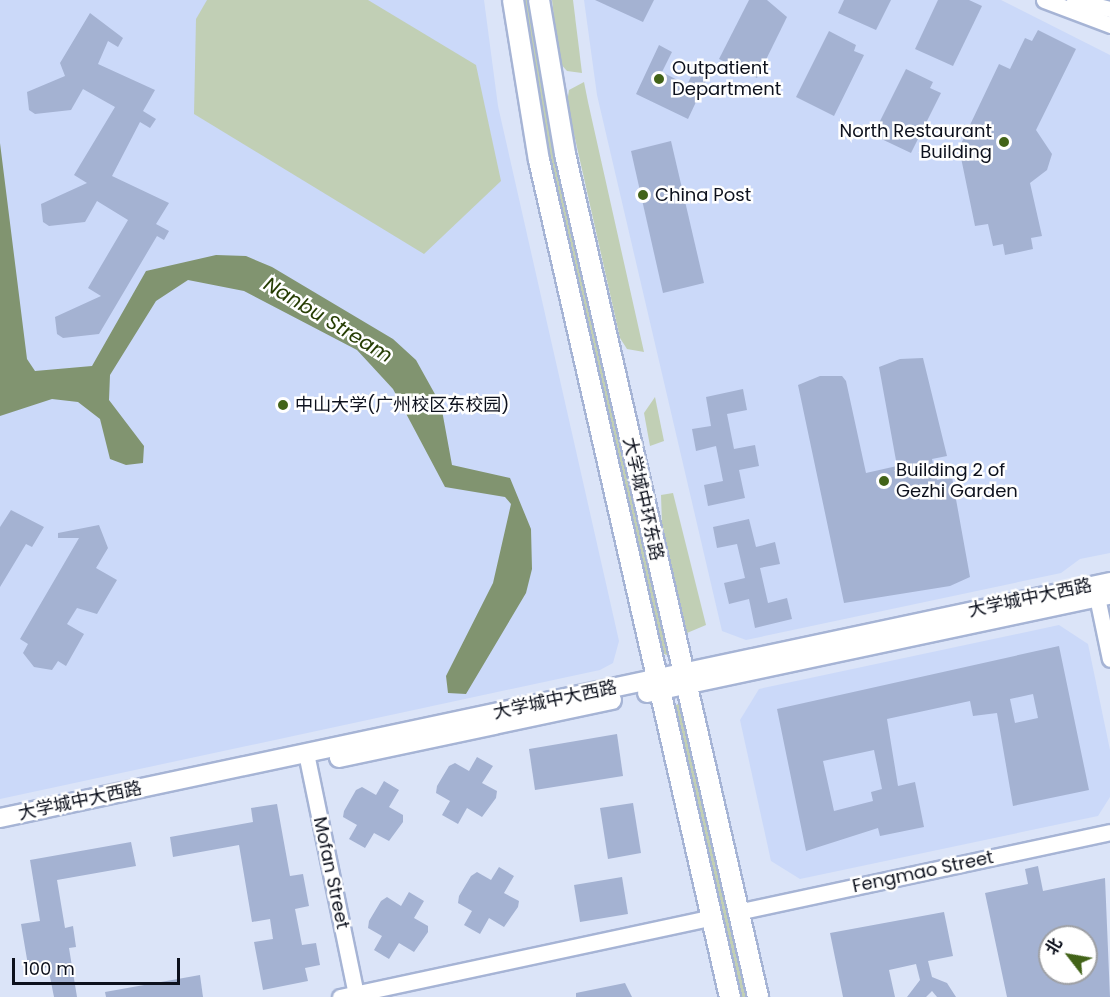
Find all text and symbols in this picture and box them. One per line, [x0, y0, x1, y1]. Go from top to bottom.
place label: Outpatient Department [672, 58, 781, 100]
marker: Outpatient Department [650, 70, 668, 88]
place label: North Restaurant Building [840, 121, 992, 164]
marker: North Restaurant Building [997, 135, 1011, 149]
place label: China Post [655, 184, 751, 206]
marker: China Post [636, 188, 650, 202]
water label: Nanbu Stream [259, 272, 397, 368]
place label: 中山大学(广州校区东校园) [295, 394, 509, 416]
marker: 中山大学(广州校区东校园) [276, 398, 290, 412]
street label: 大学城中环东路 [618, 435, 668, 563]
place label: Building 2 of Gezhi Garden [896, 460, 1018, 502]
marker: Building 2 of Gezhi Garden [877, 474, 891, 488]
street label: 大学城中大西路 [966, 574, 1094, 622]
street label: 大学城中大西路 [491, 676, 619, 724]
street label: 大学城中大西路 [16, 777, 144, 825]
street label: Mofan Street [309, 815, 353, 931]
street label: Fengmao Street [850, 847, 996, 897]
north arrow [1038, 925, 1098, 985]
text: 北 [1040, 934, 1068, 959]
scale bar [15, 946, 183, 984]
text: 100 m [23, 956, 75, 981]

